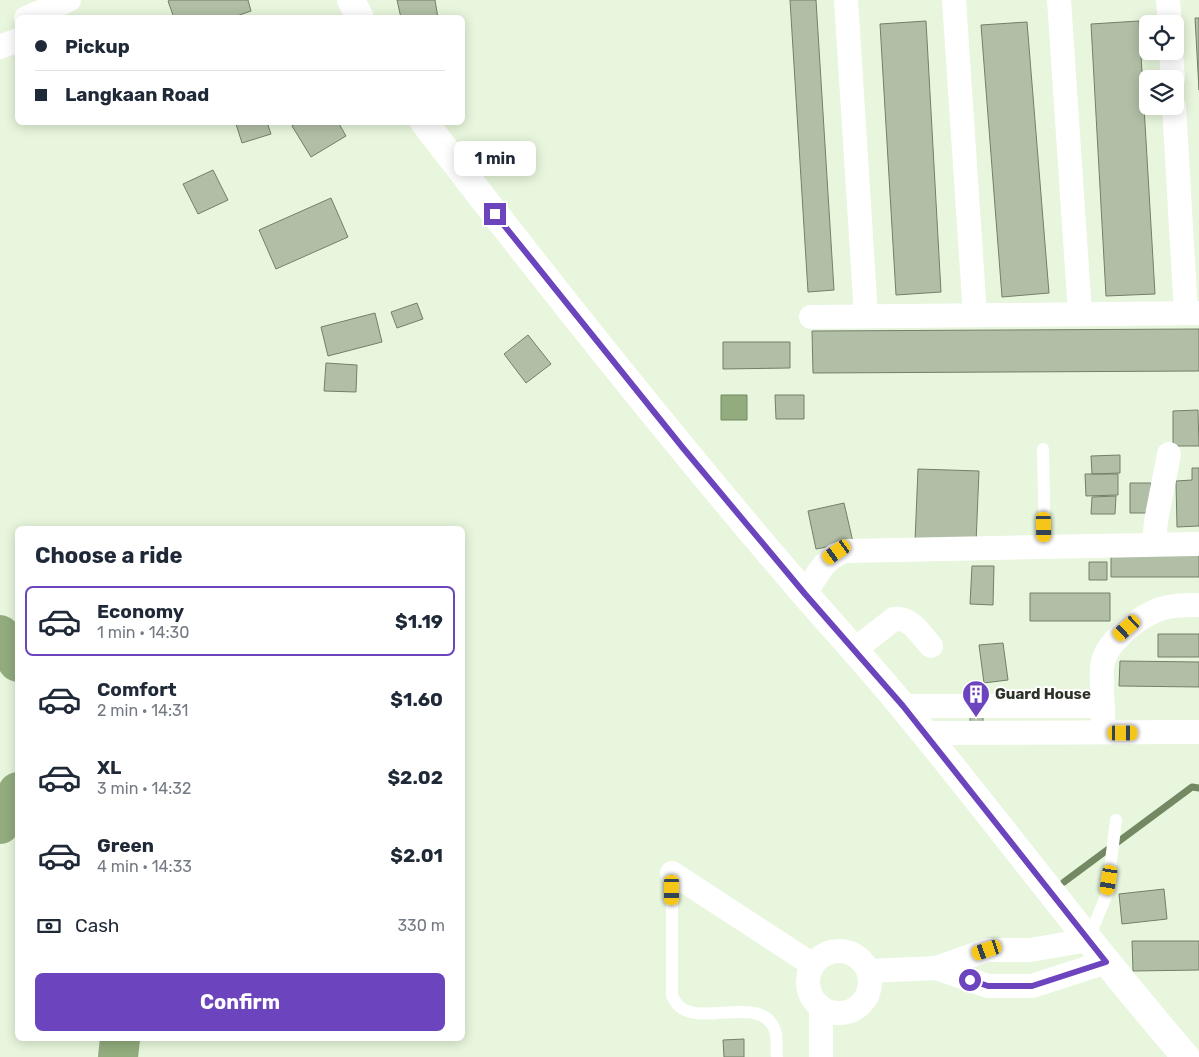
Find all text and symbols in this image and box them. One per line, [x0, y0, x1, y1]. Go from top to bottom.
map controls [1139, 15, 1184, 115]
button: locate [1139, 15, 1184, 60]
text: Pickup [65, 35, 130, 58]
button: layers [1139, 70, 1184, 115]
text: Langkaan Road [65, 83, 209, 106]
callout: 1 min [454, 142, 536, 176]
text: 1 min [475, 149, 515, 168]
route end [484, 203, 506, 225]
car [1036, 512, 1051, 542]
car [820, 537, 853, 567]
text: Choose a ride [35, 542, 182, 569]
icon: car [37, 599, 82, 644]
text: Economy [97, 600, 184, 623]
text: $1.19 [395, 610, 443, 633]
car [1110, 612, 1143, 644]
text: 1 min · 14:30 [97, 623, 189, 642]
icon: car [37, 677, 82, 722]
text: Comfort [97, 678, 177, 701]
building icon: Guard House [961, 679, 991, 718]
place label: Guard House [995, 685, 1091, 703]
text: $1.60 [390, 688, 443, 711]
text: 2 min · 14:31 [97, 701, 188, 720]
car [1108, 726, 1138, 741]
icon: car [37, 755, 82, 800]
text: XL [97, 756, 121, 779]
text: $2.02 [387, 766, 443, 789]
text: 3 min · 14:32 [97, 779, 191, 798]
icon: car [37, 833, 82, 878]
text: Green [97, 834, 154, 857]
text: $2.01 [390, 844, 443, 867]
text: 4 min · 14:33 [97, 857, 192, 876]
car [1099, 864, 1118, 896]
car [664, 875, 679, 905]
icon: cash [35, 912, 63, 940]
text: Cash [75, 914, 119, 937]
text: 330 m [397, 916, 445, 935]
car [970, 938, 1003, 962]
route start [959, 969, 981, 991]
button: Confirm [35, 973, 445, 1031]

